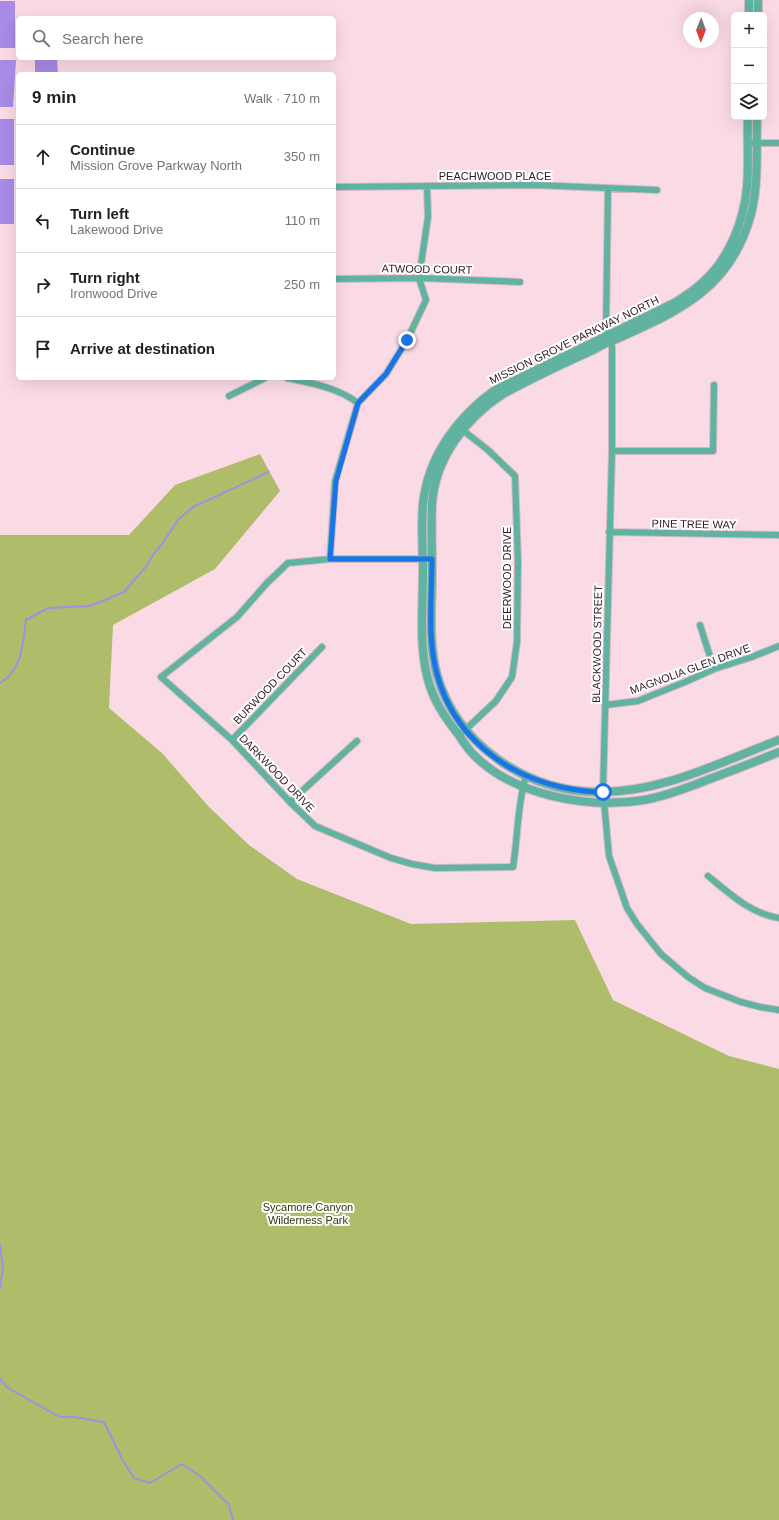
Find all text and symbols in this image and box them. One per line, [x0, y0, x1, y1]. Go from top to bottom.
north arrow [683, 12, 719, 48]
map controls [731, 12, 767, 120]
button: + [731, 12, 767, 48]
search box [16, 16, 336, 60]
icon: search [30, 27, 52, 49]
text: Search here [62, 30, 144, 47]
button: − [731, 48, 767, 84]
button: layers [731, 84, 767, 120]
text: 9 min [32, 88, 76, 107]
text: Walk · 710 m [244, 91, 320, 106]
text: Continue [70, 141, 135, 158]
icon: ahead [32, 146, 54, 168]
text: 350 m [284, 149, 320, 164]
text: Mission Grove Parkway North [70, 158, 242, 173]
street label: PEACHWOOD PLACE [439, 170, 551, 182]
text: Turn left [70, 205, 129, 222]
icon: left [32, 210, 54, 232]
text: 110 m [285, 213, 320, 228]
text: Lakewood Drive [70, 222, 163, 237]
street label: ATWOOD COURT [382, 262, 473, 276]
text: Turn right [70, 269, 140, 286]
icon: right [32, 274, 54, 296]
text: 250 m [284, 277, 320, 292]
text: Ironwood Drive [70, 286, 157, 301]
street label: MISSION GROVE PARKWAY NORTH [487, 294, 661, 386]
route end [398, 331, 416, 349]
icon: arrive [32, 338, 54, 360]
text: Arrive at destination [70, 340, 215, 357]
street label: PINE TREE WAY [652, 517, 737, 531]
street label: DEERWOOD DRIVE [501, 527, 513, 629]
street label: BLACKWOOD STREET [590, 585, 604, 703]
street label: MAGNOLIA GLEN DRIVE [628, 642, 752, 696]
street label: BURWOOD COURT [231, 646, 309, 726]
street label: DARKWOOD DRIVE [237, 732, 317, 814]
route start [594, 783, 612, 801]
park label: Sycamore Canyon Wilderness Park [263, 1201, 353, 1226]

